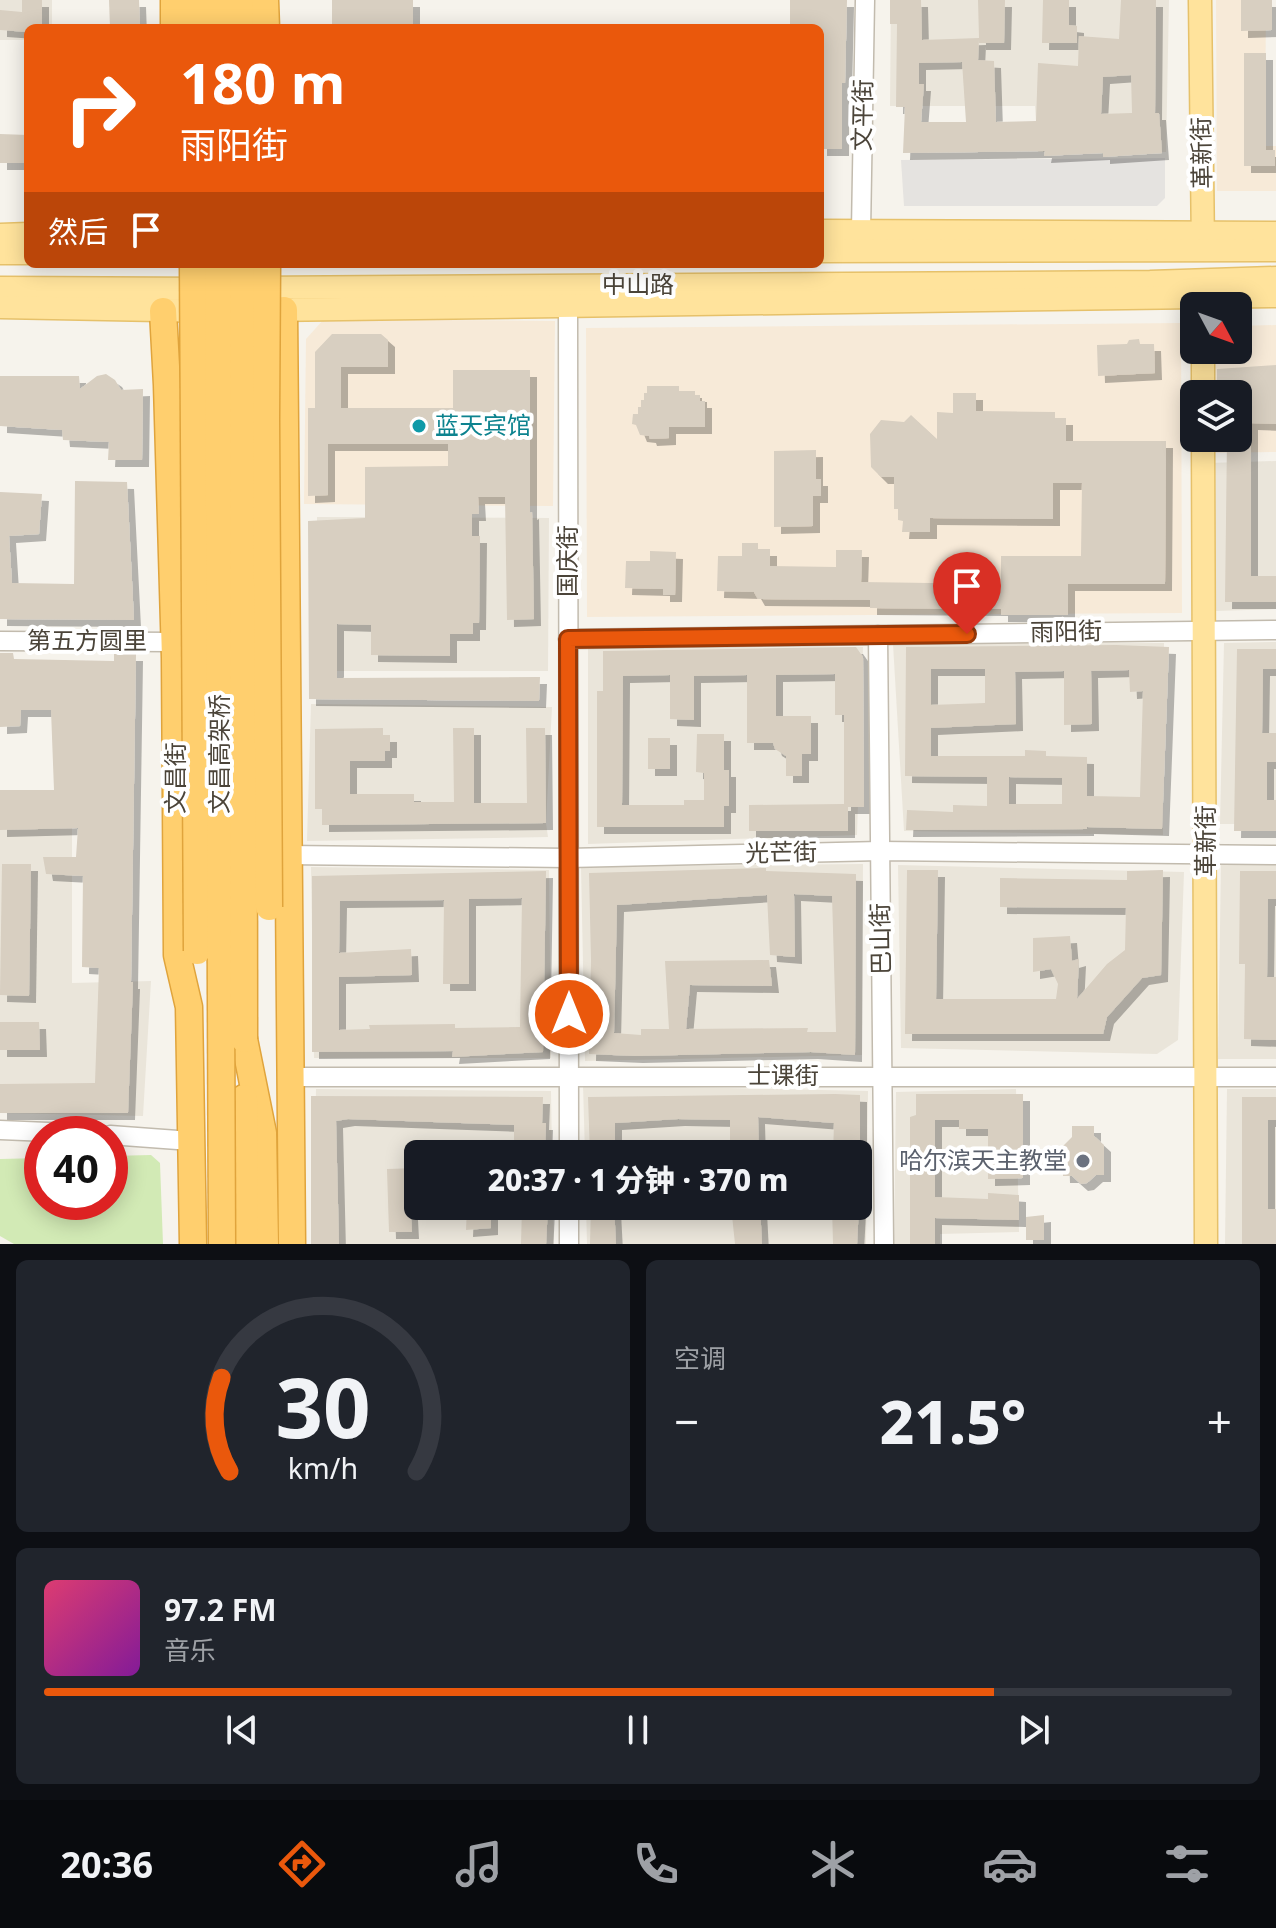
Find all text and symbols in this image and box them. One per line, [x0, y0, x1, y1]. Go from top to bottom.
text: 180 m [180, 44, 345, 120]
icon: right [48, 56, 152, 160]
street label: 文平街 [844, 79, 879, 151]
street label: 革新街 [1183, 117, 1218, 189]
text: 雨阳街 [180, 120, 288, 169]
icon: arrive [124, 208, 168, 252]
text: 然后 [48, 211, 108, 252]
street label: 中山路 [602, 267, 674, 300]
north arrow [1180, 292, 1252, 364]
map controls [1180, 292, 1252, 452]
button: layers [1180, 380, 1252, 452]
place label: 蓝天宾馆 [435, 408, 531, 441]
marker: 蓝天宾馆 [410, 417, 428, 435]
street label: 国庆街 [550, 525, 583, 597]
pin [933, 552, 1001, 634]
icon: arrive [945, 564, 989, 608]
street label: 雨阳街 [1030, 613, 1102, 648]
street label: 第五方圆里 [27, 623, 147, 656]
street label: 文昌高架桥 [202, 694, 235, 814]
street label: 文昌街 [158, 742, 191, 814]
street label: 革新街 [1188, 805, 1221, 877]
street label: 光芒街 [745, 834, 817, 869]
street label: 巴山街 [862, 903, 897, 975]
position arrow [527, 972, 611, 1056]
street label: 士课街 [747, 1058, 819, 1091]
speed limit sign: 40 [24, 1116, 128, 1220]
place label: 哈尔滨天主教堂 [899, 1143, 1067, 1176]
marker: 哈尔滨天主教堂 [1074, 1152, 1092, 1170]
text: 20:37 · 1 分钟 · 370 m [488, 1159, 788, 1200]
text: 空调 [674, 1340, 726, 1376]
text: 30 [275, 1349, 371, 1462]
text: 21.5° [880, 1380, 1026, 1462]
text: − [674, 1391, 699, 1451]
text: + [1207, 1391, 1232, 1451]
text: km/h [288, 1448, 358, 1487]
text: 97.2 FM [164, 1589, 276, 1630]
text: 音乐 [164, 1632, 216, 1668]
icon: previous [220, 1708, 264, 1752]
icon: pause [616, 1708, 660, 1752]
icon: next [1012, 1708, 1056, 1752]
icon: directions [274, 1836, 330, 1892]
icon: music [451, 1836, 507, 1892]
icon: phone [628, 1836, 684, 1892]
icon: climate [805, 1836, 861, 1892]
icon: car [982, 1836, 1038, 1892]
icon: filters [1159, 1836, 1215, 1892]
text: 20:36 [61, 1840, 153, 1889]

